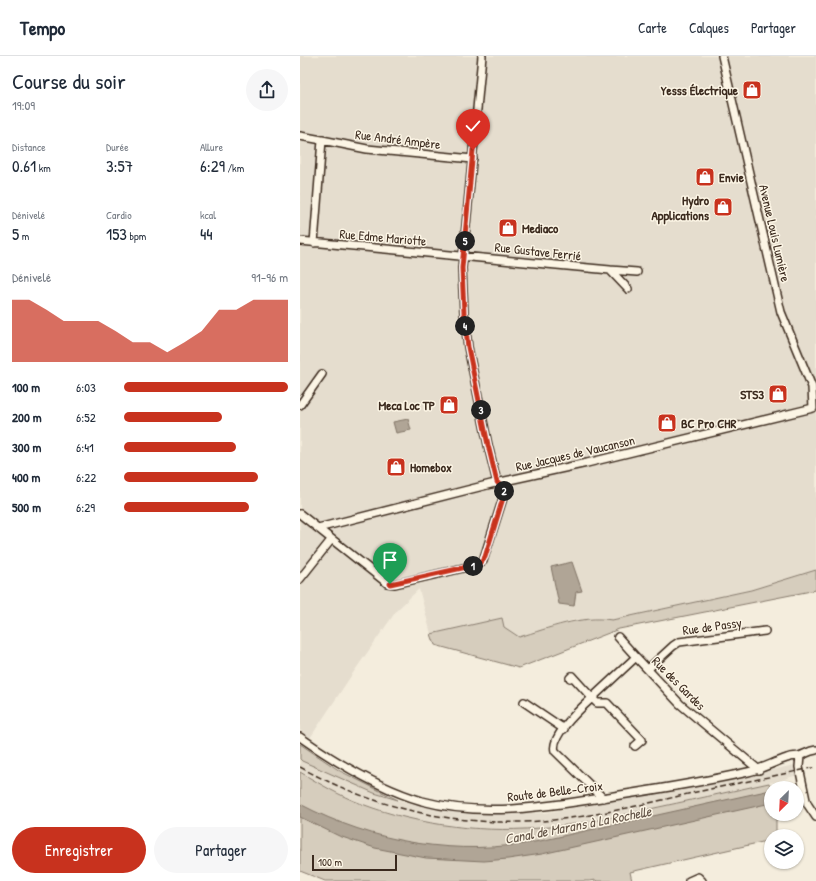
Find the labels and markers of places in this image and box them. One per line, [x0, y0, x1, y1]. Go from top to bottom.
shop icon: Yesss Électrique [741, 79, 763, 101]
place label: Yesss Électrique [661, 81, 739, 100]
pin [456, 109, 490, 150]
shop icon: Envie [694, 166, 716, 188]
place label: Envie [719, 168, 745, 186]
place label: Hydro Applications [652, 191, 710, 225]
shop icon: Hydro Applications [712, 196, 734, 218]
shop icon: Mediaco [497, 217, 519, 239]
place label: Mediaco [522, 219, 559, 237]
pin: 5 [455, 231, 475, 251]
pin: 4 [455, 316, 475, 336]
shop icon: STS3 [767, 383, 789, 405]
place label: STS3 [740, 385, 764, 403]
shop icon: Meca Loc TP [438, 394, 460, 416]
place label: Meca Loc TP [379, 396, 435, 414]
pin: 3 [471, 400, 491, 420]
shop icon: BC Pro CHR [656, 412, 678, 434]
place label: BC Pro CHR [681, 414, 736, 432]
shop icon: Homebox [385, 456, 407, 478]
place label: Homebox [410, 458, 452, 476]
pin: 2 [494, 481, 514, 501]
pin [373, 543, 407, 584]
pin: 1 [463, 556, 483, 576]

